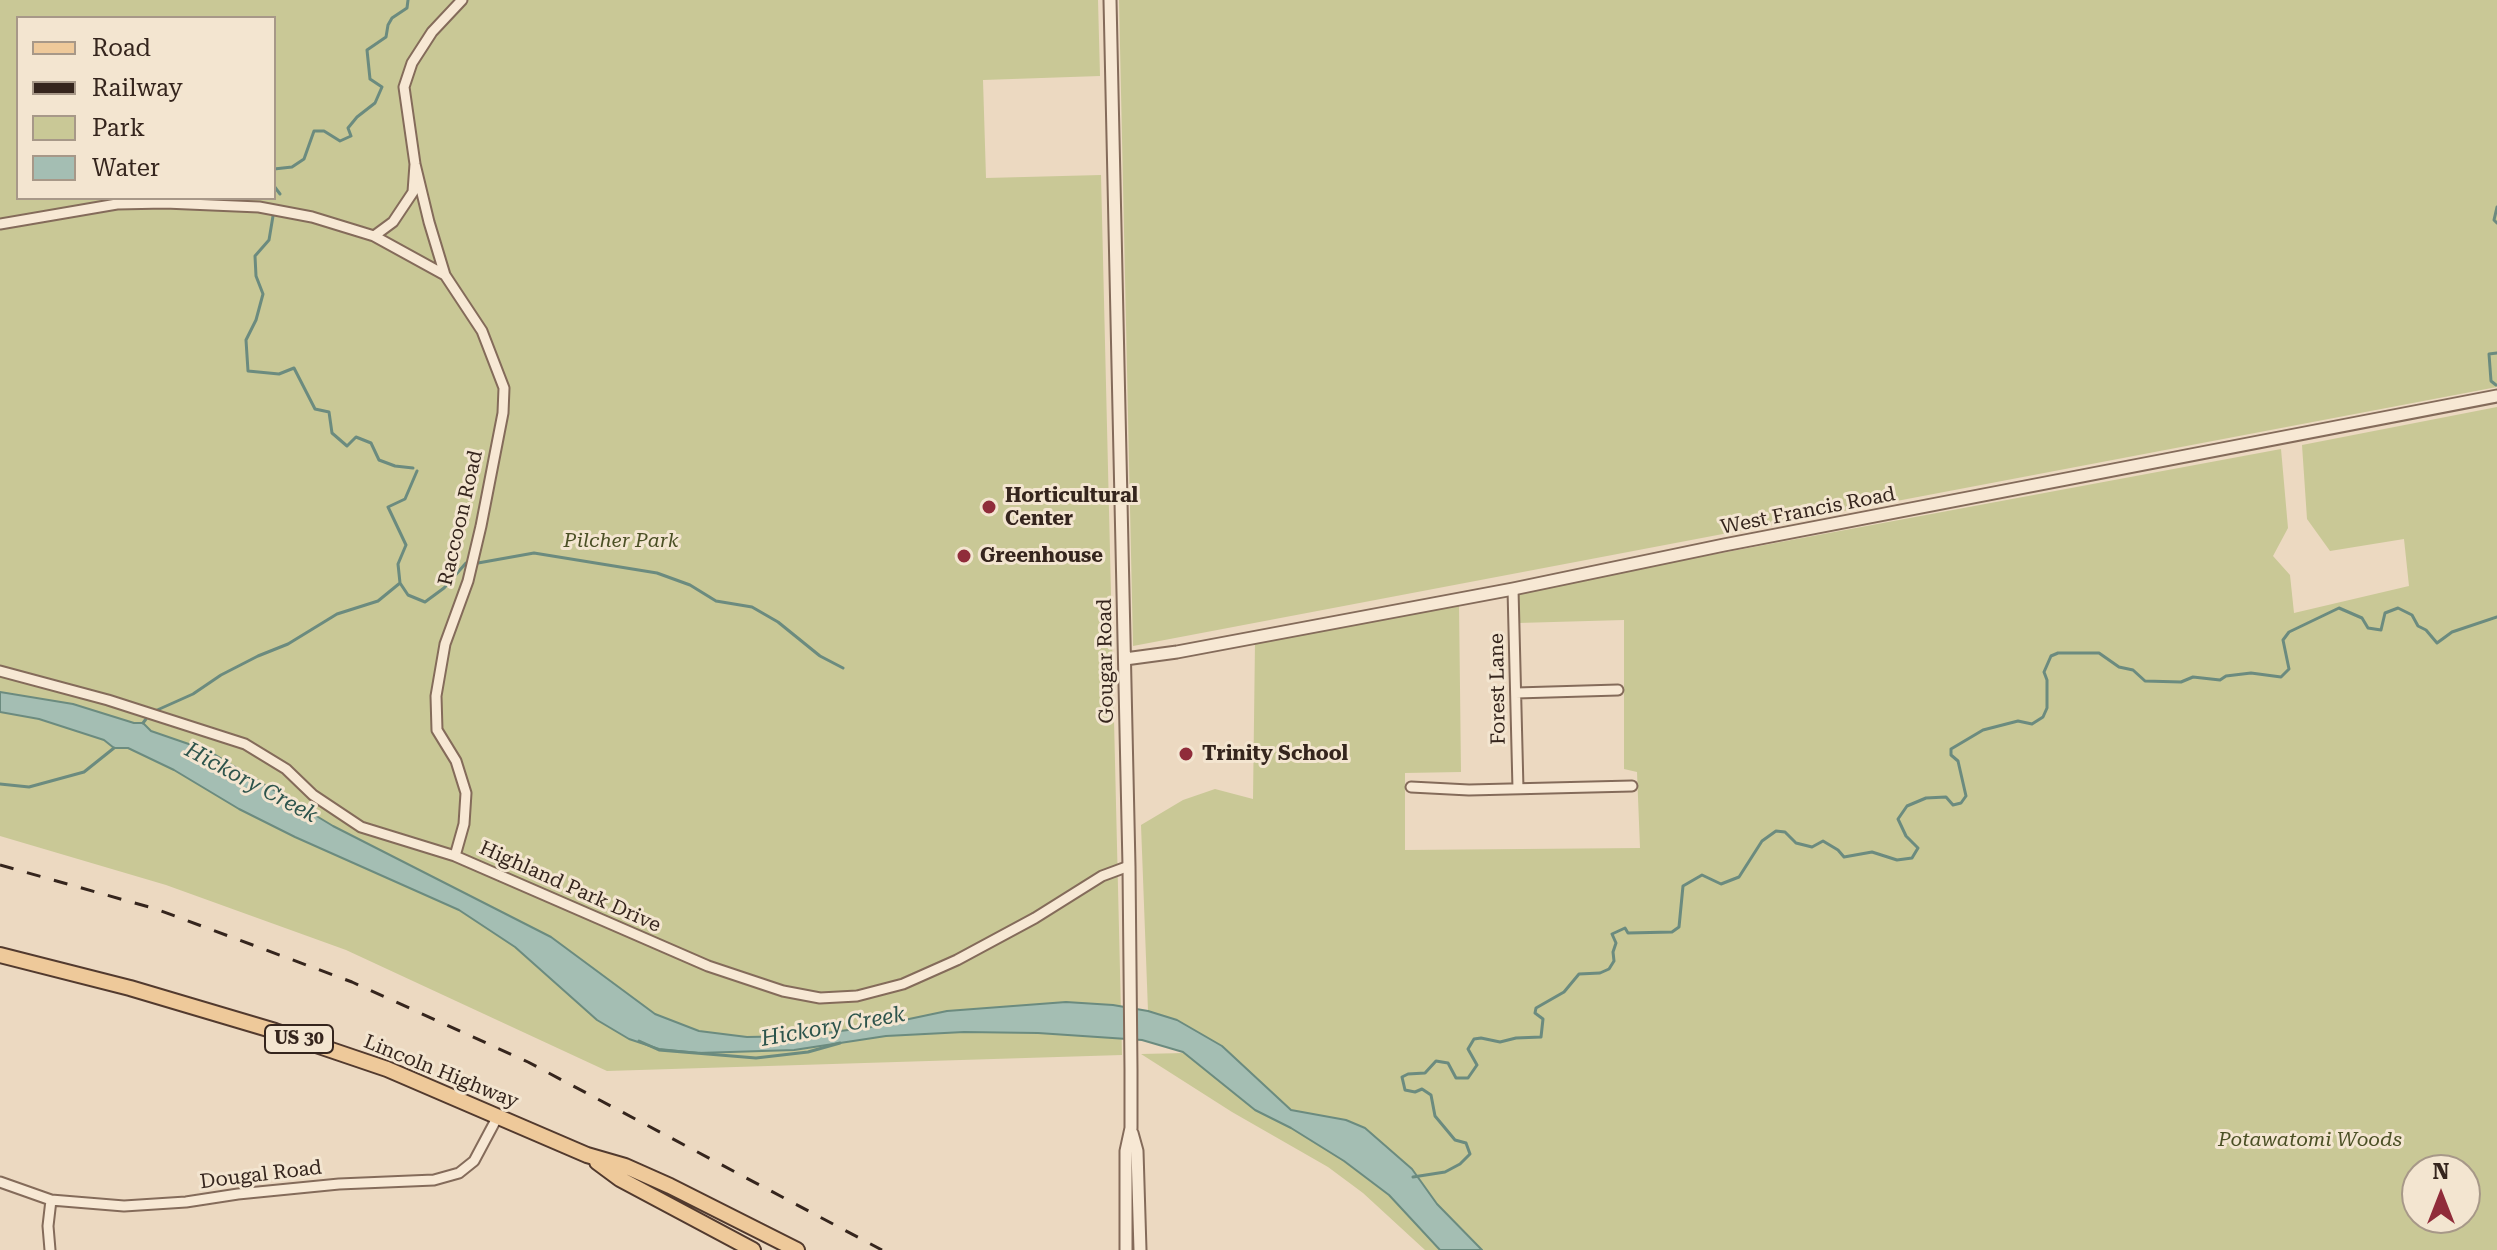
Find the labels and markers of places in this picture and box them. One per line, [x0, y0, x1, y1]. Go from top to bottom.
place label: Horticultural Center [1005, 484, 1138, 531]
marker: Horticultural Center [980, 498, 998, 516]
place label: Greenhouse [980, 544, 1103, 568]
marker: Greenhouse [955, 547, 973, 565]
place label: Trinity School [1202, 742, 1348, 766]
marker: Trinity School [1177, 745, 1195, 763]

